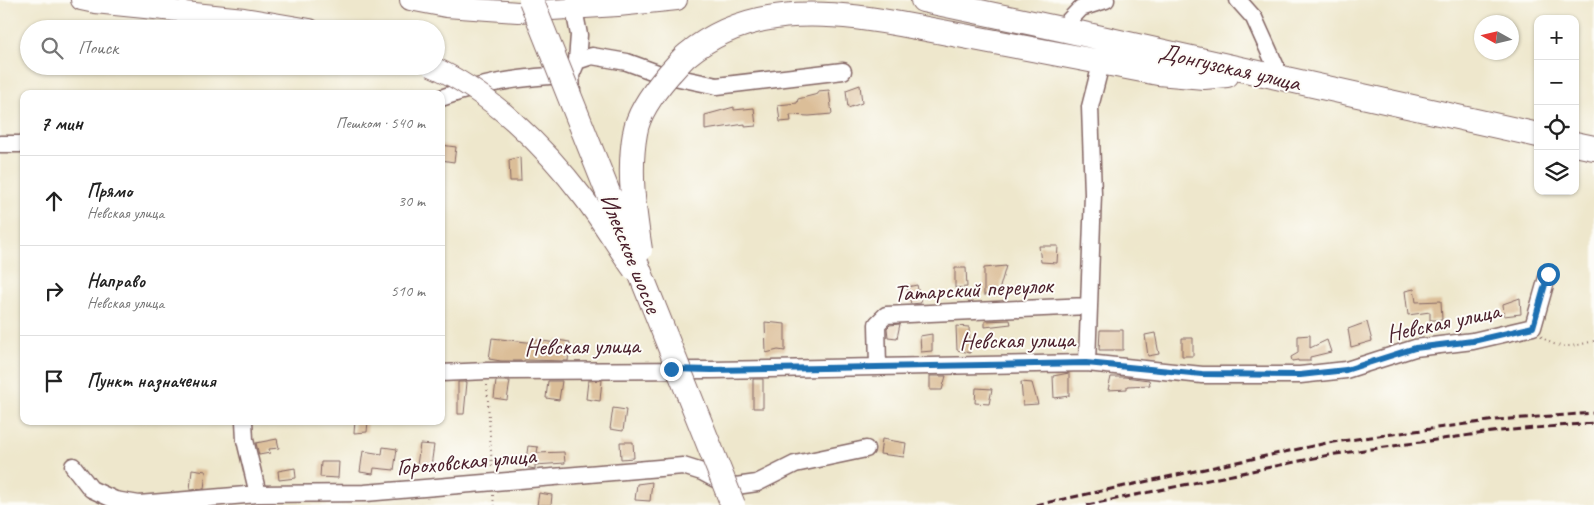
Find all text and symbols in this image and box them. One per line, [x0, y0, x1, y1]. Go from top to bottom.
north arrow [1474, 15, 1519, 60]
map controls [1534, 15, 1579, 195]
button: + [1534, 15, 1579, 60]
search box [20, 20, 445, 75]
icon: search [38, 34, 66, 62]
text: Поиск [78, 36, 118, 60]
street label: Донгузская улица [1157, 36, 1305, 98]
button: − [1534, 60, 1579, 105]
button: locate [1534, 105, 1579, 150]
text: 7 мин [40, 110, 83, 136]
text: Пешком · 540 m [336, 113, 425, 133]
button: layers [1534, 150, 1579, 195]
text: Прямо [87, 179, 132, 203]
icon: ahead [40, 187, 68, 215]
street label: Илекское шоссе [593, 189, 669, 319]
text: 30 m [398, 191, 425, 211]
text: Невская улица [87, 203, 164, 223]
route start [1537, 263, 1560, 286]
text: Направо [87, 269, 145, 293]
street label: Татарский переулок [893, 270, 1055, 308]
icon: right [40, 277, 68, 305]
text: 510 m [391, 281, 425, 301]
text: Невская улица [87, 293, 164, 313]
street label: Невская улица [1383, 295, 1505, 349]
street label: Невская улица [959, 324, 1077, 356]
street label: Невская улица [524, 330, 642, 362]
route end [660, 358, 683, 381]
icon: arrive [40, 367, 68, 395]
text: Пункт назначения [87, 369, 216, 393]
street label: Гороховская улица [395, 440, 538, 482]

